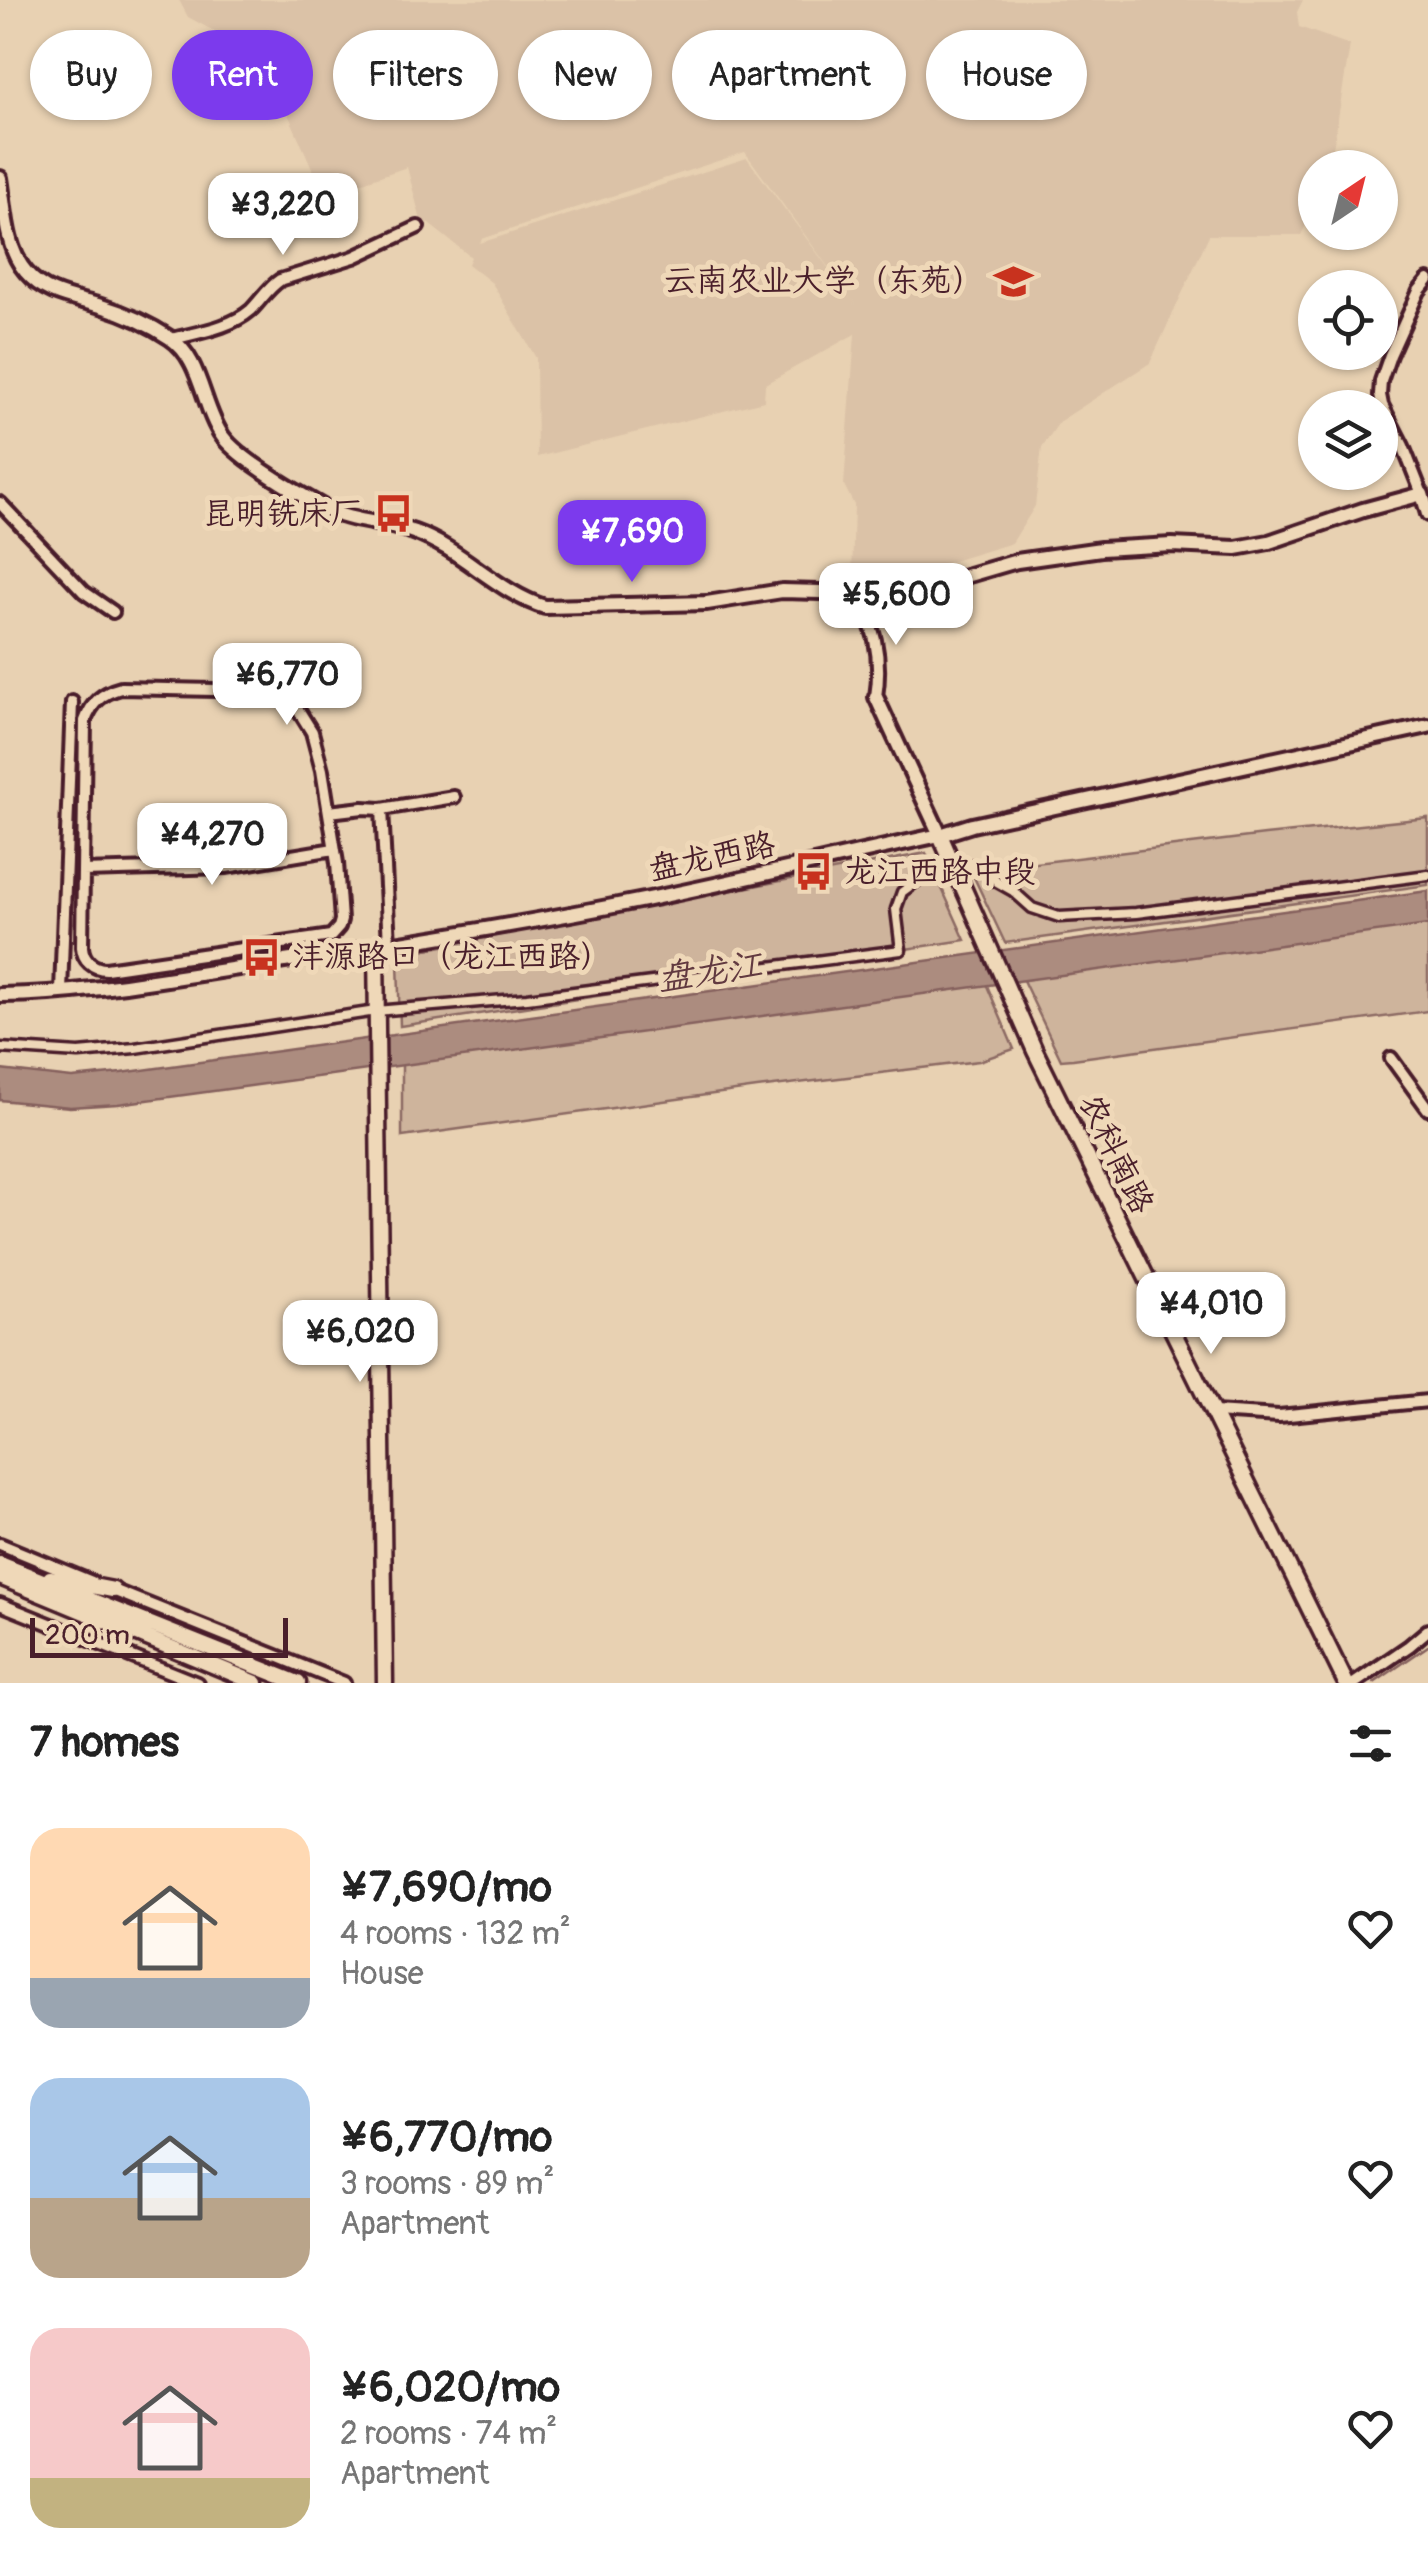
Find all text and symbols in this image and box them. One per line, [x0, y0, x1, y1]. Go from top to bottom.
chip: Buy [30, 30, 152, 120]
chip: Rent [172, 30, 313, 120]
chip: Filters [333, 30, 498, 120]
chip: New [518, 30, 652, 120]
chip: Apartment [672, 30, 906, 120]
chip: House [926, 30, 1087, 120]
north arrow [1298, 150, 1398, 250]
map controls [1298, 150, 1398, 490]
pin: ¥3,220 [202, 173, 364, 258]
text: ¥3,220 [230, 185, 336, 225]
school or university icon: 云南农业大学（东苑） [993, 260, 1035, 302]
place label: 云南农业大学（东苑） [664, 261, 984, 301]
button: locate [1298, 270, 1398, 370]
button: layers [1298, 390, 1398, 490]
bus stop icon: 昆明铣床厂 [372, 493, 414, 535]
place label: 昆明铣床厂 [203, 494, 363, 534]
pin: ¥7,690 [551, 500, 713, 585]
text: ¥7,690 [580, 512, 684, 552]
pin: ¥5,600 [815, 563, 977, 648]
text: ¥5,600 [841, 575, 951, 615]
pin: ¥6,770 [206, 643, 368, 728]
text: ¥6,770 [235, 655, 339, 695]
pin: ¥4,270 [131, 803, 293, 888]
text: ¥4,270 [159, 815, 265, 855]
street label: 盘龙西路 [645, 824, 779, 890]
bus stop icon: 龙江西路中段 [793, 851, 835, 893]
place label: 龙江西路中段 [844, 852, 1036, 892]
bus stop icon: 沣源路口（龙江西路） [241, 936, 283, 978]
place label: 沣源路口（龙江西路） [292, 937, 612, 977]
water label: 盘龙江 [655, 943, 767, 1001]
street label: 农科南路 [1070, 1088, 1162, 1220]
pin: ¥4,010 [1130, 1272, 1292, 1357]
text: ¥4,010 [1158, 1284, 1264, 1324]
pin: ¥6,020 [279, 1300, 441, 1385]
text: ¥6,020 [305, 1312, 415, 1352]
scale bar [30, 1613, 288, 1658]
text: 200 m [45, 1618, 130, 1653]
icon: filters [1343, 1716, 1398, 1771]
text: 7 homes [30, 1717, 179, 1769]
text: ¥7,690/mo [340, 1862, 552, 1914]
icon: home [110, 1868, 230, 1988]
icon: heart [1343, 1901, 1398, 1956]
text: 4 rooms · 132 m² [340, 1914, 571, 1954]
text: House [340, 1954, 424, 1994]
text: ¥6,770/mo [340, 2112, 552, 2164]
icon: home [110, 2118, 230, 2238]
icon: heart [1343, 2151, 1398, 2206]
text: 3 rooms · 89 m² [340, 2164, 554, 2204]
text: Apartment [340, 2204, 489, 2244]
text: ¥6,020/mo [340, 2362, 560, 2414]
icon: home [110, 2368, 230, 2488]
icon: heart [1343, 2401, 1398, 2456]
text: 2 rooms · 74 m² [340, 2414, 557, 2454]
text: Apartment [340, 2454, 489, 2494]

